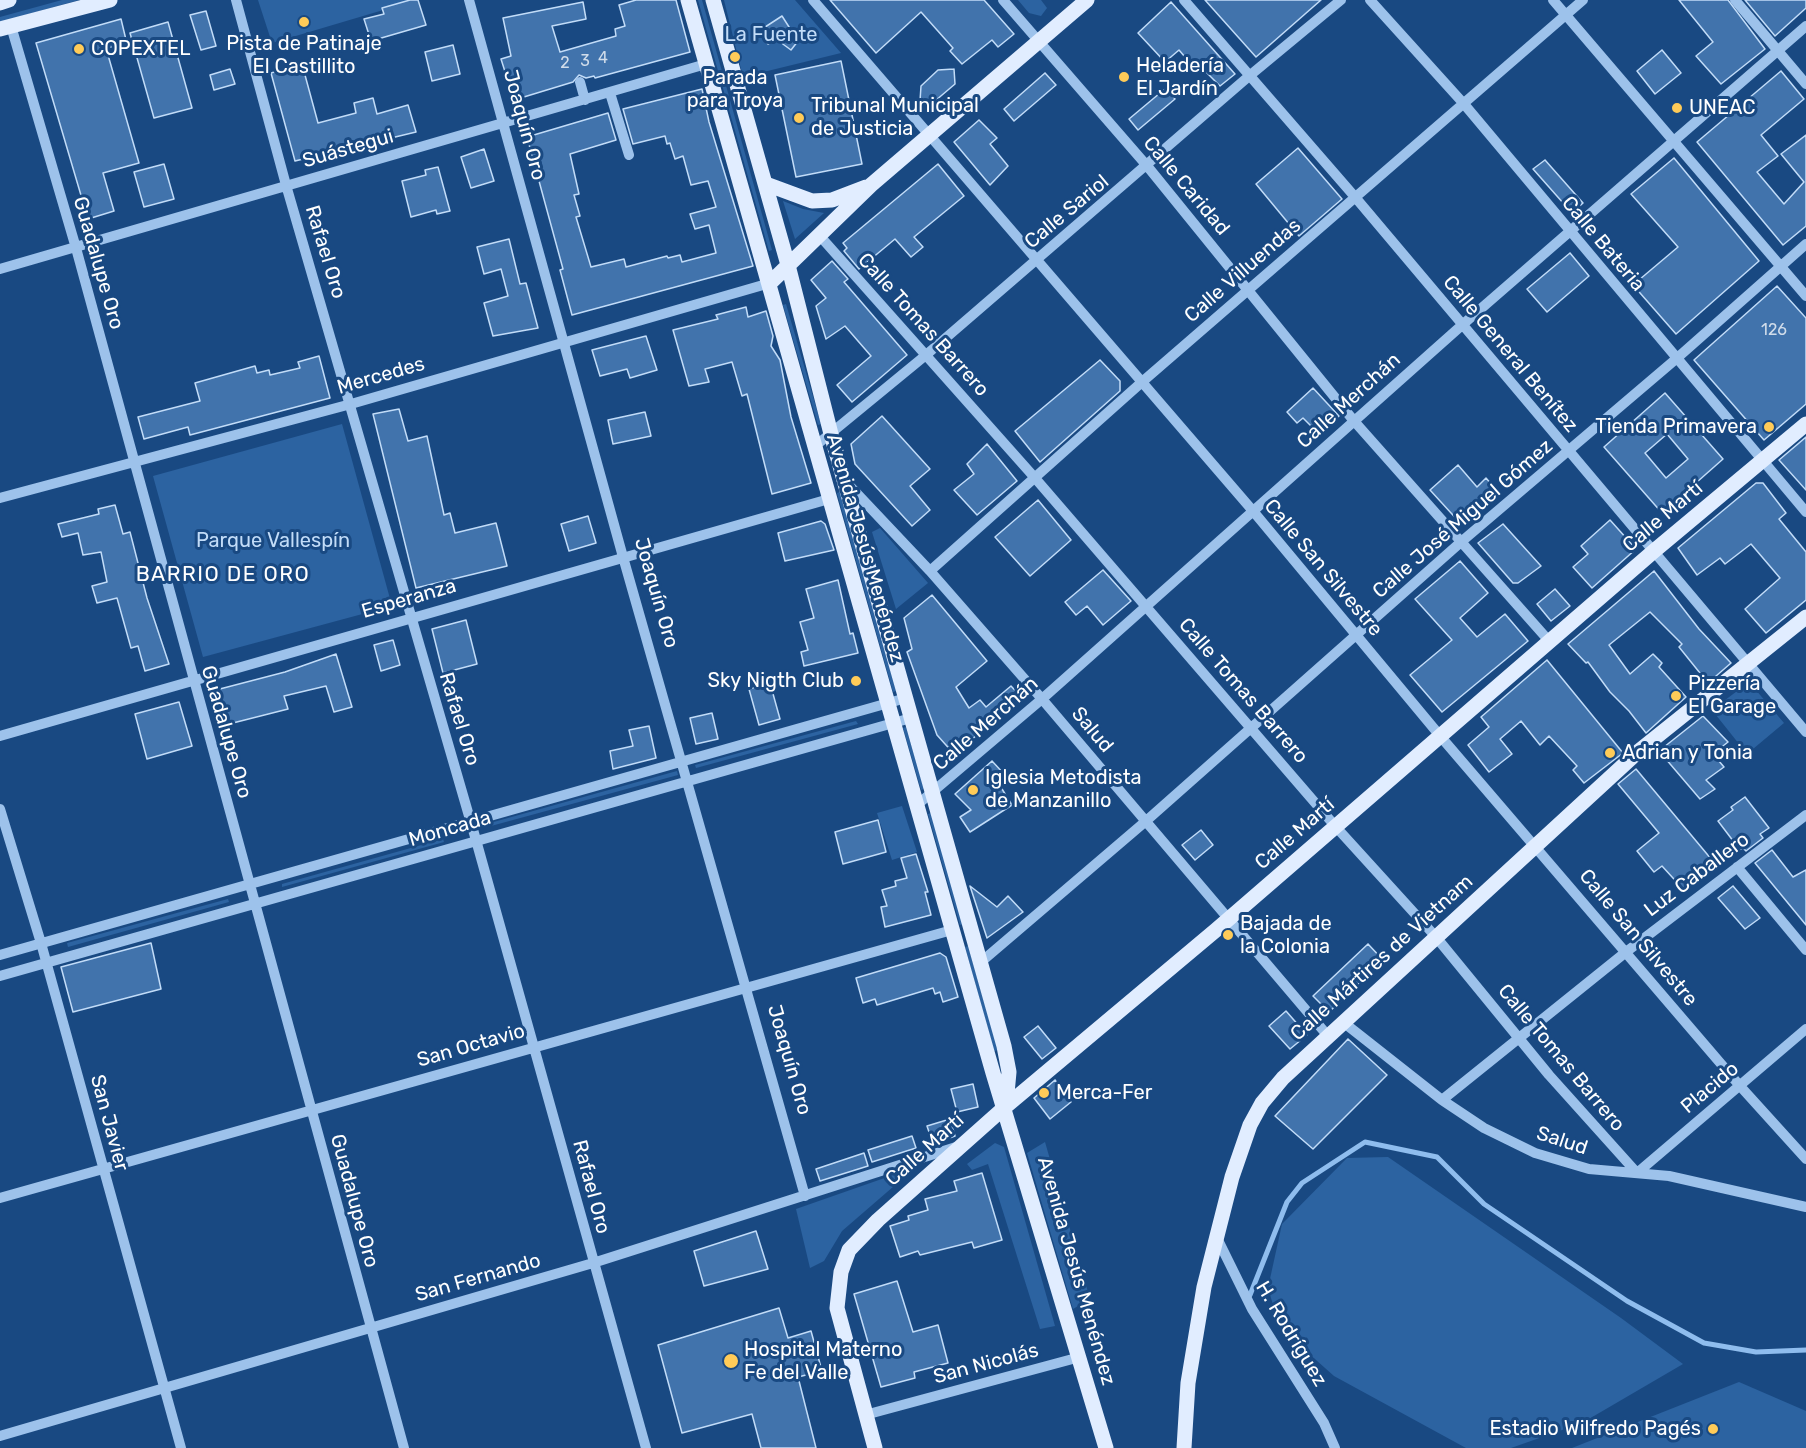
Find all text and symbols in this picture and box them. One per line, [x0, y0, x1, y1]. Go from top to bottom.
marker: Pista de Patinaje El Castillito [297, 15, 311, 29]
park label: La Fuente [725, 23, 817, 47]
place label: Pista de Patinaje El Castillito [226, 32, 382, 79]
place label: COPEXTEL [91, 37, 190, 61]
marker: COPEXTEL [72, 42, 86, 56]
house number: 4 [598, 48, 608, 68]
marker: Parada para Troya [728, 50, 742, 64]
house number: 3 [580, 51, 590, 71]
house number: 2 [560, 53, 570, 73]
place label: Heladería El Jardín [1136, 54, 1224, 101]
place label: Parada para Troya [687, 66, 783, 113]
street label: Joaquín Oro [498, 67, 550, 183]
marker: Heladería El Jardín [1117, 70, 1131, 84]
place label: Tribunal Municipal de Justicia [811, 94, 979, 141]
place label: UNEAC [1689, 96, 1756, 120]
marker: UNEAC [1670, 101, 1684, 115]
marker: Tribunal Municipal de Justicia [792, 111, 806, 125]
street label: Suástegui [300, 125, 396, 173]
street label: Calle Caridad [1138, 132, 1234, 240]
street label: Calle Sariol [1020, 170, 1114, 254]
street label: Calle Bateria [1556, 191, 1650, 297]
street label: Guadalupe Oro [68, 194, 128, 332]
street label: Rafael Oro [299, 203, 351, 301]
street label: Calle Villuendas [1180, 214, 1306, 328]
street label: Calle Tomas Barrero [852, 248, 994, 402]
street label: Calle General Benítez [1437, 271, 1583, 437]
house number: 126 [1761, 320, 1787, 340]
street label: Calle Merchán [1292, 348, 1406, 454]
street label: Mercedes [334, 352, 428, 400]
place label: Tienda Primavera [1595, 415, 1757, 439]
marker: Tienda Primavera [1762, 420, 1776, 434]
street label: Avenida Jesús Menéndez [821, 431, 909, 665]
street label: Calle José Miguel Gómez [1368, 434, 1558, 604]
street label: Calle Martí [1618, 477, 1708, 557]
street label: Calle San Silvestre [1259, 495, 1387, 641]
park label: Parque Vallespín [196, 529, 350, 553]
street label: Joaquín Oro [629, 535, 683, 651]
district label: BARRIO DE ORO [136, 562, 310, 588]
street label: Esperanza [359, 574, 459, 624]
street label: Calle Tomas Barrero [1173, 613, 1313, 769]
street label: Guadalupe Oro [196, 663, 256, 801]
place label: Sky Nigth Club [708, 669, 844, 693]
street label: Rafael Oro [433, 670, 485, 768]
street label: Calle Merchán [929, 672, 1043, 776]
place label: Pizzería El Garage [1688, 672, 1776, 719]
marker: Sky Nigth Club [849, 674, 863, 688]
marker: Pizzería El Garage [1669, 689, 1683, 703]
street label: Salud [1066, 702, 1118, 758]
place label: Adrian y Tonia [1622, 741, 1753, 765]
marker: Adrian y Tonia [1603, 746, 1617, 760]
place label: Iglesia Metodista de Manzanillo [985, 766, 1142, 813]
marker: Iglesia Metodista de Manzanillo [966, 783, 980, 797]
street label: Calle Martí [1250, 793, 1340, 875]
street label: Moncada [406, 806, 494, 852]
street label: Luz Caballero [1640, 828, 1754, 922]
street label: Calle San Silvestre [1574, 865, 1702, 1011]
street label: Calle Mártires de Vietnam [1286, 870, 1478, 1046]
place label: Bajada de la Colonia [1240, 912, 1332, 959]
marker: Bajada de la Colonia [1221, 928, 1235, 942]
street label: Calle Tomas Barrero [1492, 980, 1630, 1136]
street label: Joaquín Oro [762, 1002, 816, 1118]
street label: San Octavio [414, 1019, 528, 1073]
street label: Placido [1676, 1057, 1744, 1119]
street label: San Javier [85, 1072, 133, 1174]
place label: Merca-Fer [1056, 1081, 1152, 1105]
marker: Merca-Fer [1037, 1086, 1051, 1100]
street label: Calle Martí [881, 1109, 969, 1191]
street label: Salud [1533, 1122, 1591, 1160]
street label: Guadalupe Oro [325, 1132, 383, 1270]
street label: Rafael Oro [567, 1138, 615, 1236]
street label: Avenida Jesús Menéndez [1032, 1154, 1120, 1388]
street label: San Fernando [412, 1249, 544, 1307]
street label: H. Rodríguez [1250, 1277, 1332, 1391]
place label: Hospital Materno Fe del Valle [744, 1338, 902, 1385]
street label: San Nicolás [931, 1338, 1041, 1390]
marker: Hospital Materno Fe del Valle [722, 1352, 740, 1370]
place label: Estadio Wilfredo Pagés [1489, 1417, 1701, 1441]
marker: Estadio Wilfredo Pagés [1706, 1422, 1720, 1436]

